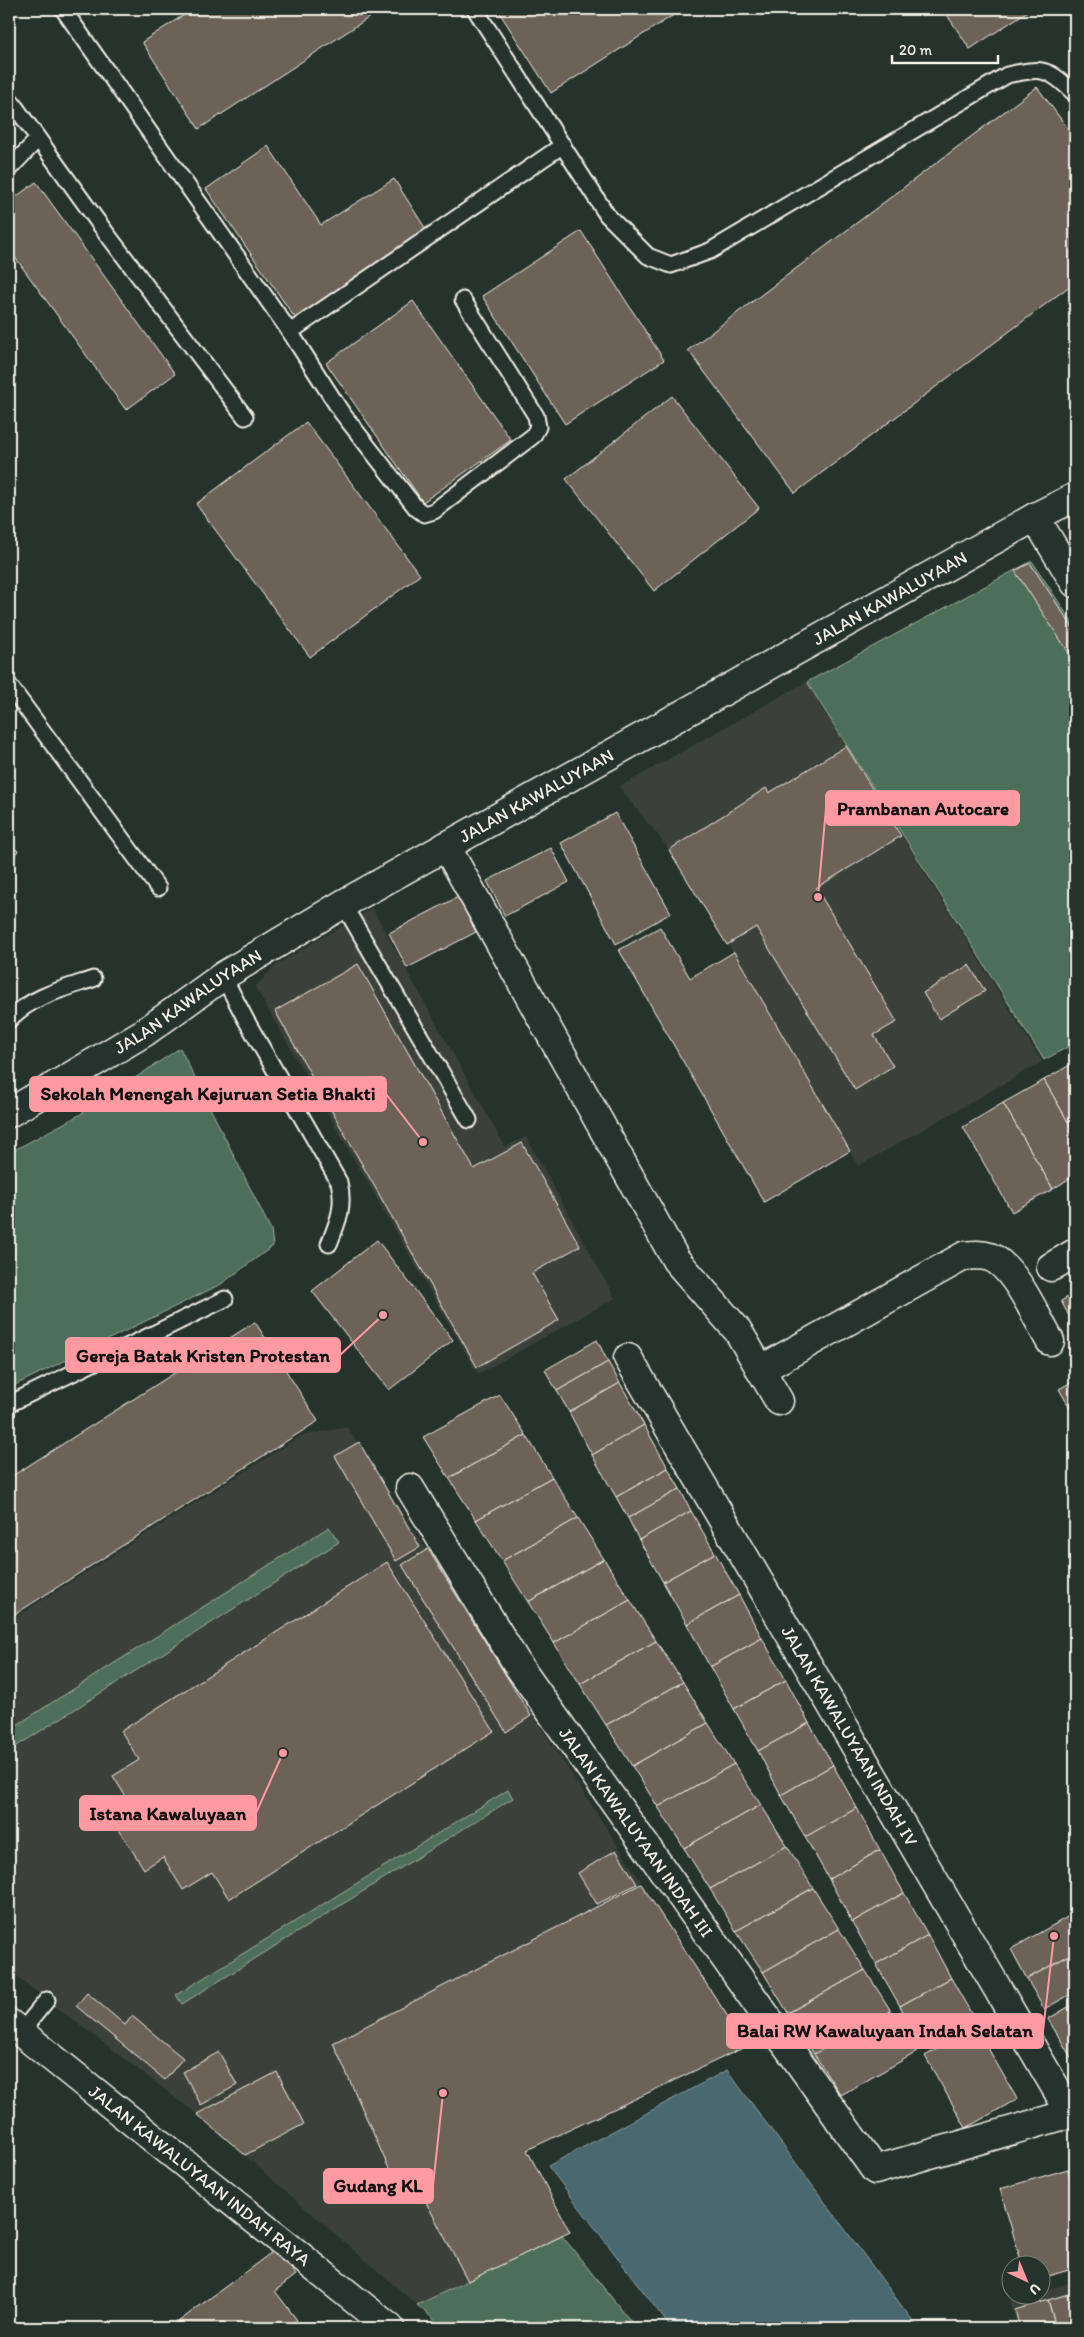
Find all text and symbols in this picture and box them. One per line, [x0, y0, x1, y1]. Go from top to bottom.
scale bar [892, 32, 998, 64]
text: 20 m [899, 41, 933, 59]
street label: JALAN KAWALUYAAN [809, 546, 971, 650]
street label: JALAN KAWALUYAAN [456, 744, 618, 848]
callout: Prambanan Autocare [826, 791, 1019, 825]
text: Prambanan Autocare [837, 797, 1009, 820]
street label: JALAN KAWALUYAAN [110, 944, 266, 1059]
callout: Sekolah Menengah Kejuruan Setia Bhakti [30, 1077, 386, 1111]
text: Sekolah Menengah Kejuruan Setia Bhakti [40, 1082, 376, 1105]
callout: Gereja Batak Kristen Protestan [66, 1338, 340, 1372]
text: Gereja Batak Kristen Protestan [76, 1344, 330, 1367]
street label: JALAN KAWALUYAAN INDAH IV [776, 1622, 923, 1850]
street label: JALAN KAWALUYAAN INDAH III [554, 1723, 718, 1942]
callout: Istana Kawaluyaan [80, 1796, 256, 1830]
text: Istana Kawaluyaan [90, 1802, 247, 1825]
callout: Balai RW Kawaluyaan Indah Selatan [727, 2014, 1043, 2048]
text: Balai RW Kawaluyaan Indah Selatan [737, 2019, 1033, 2042]
street label: JALAN KAWALUYAAN INDAH RAYA [84, 2080, 315, 2271]
callout: Gudang KL [324, 2169, 433, 2203]
text: Gudang KL [333, 2174, 423, 2197]
north arrow [1002, 2254, 1052, 2304]
text: U [1025, 2280, 1044, 2298]

